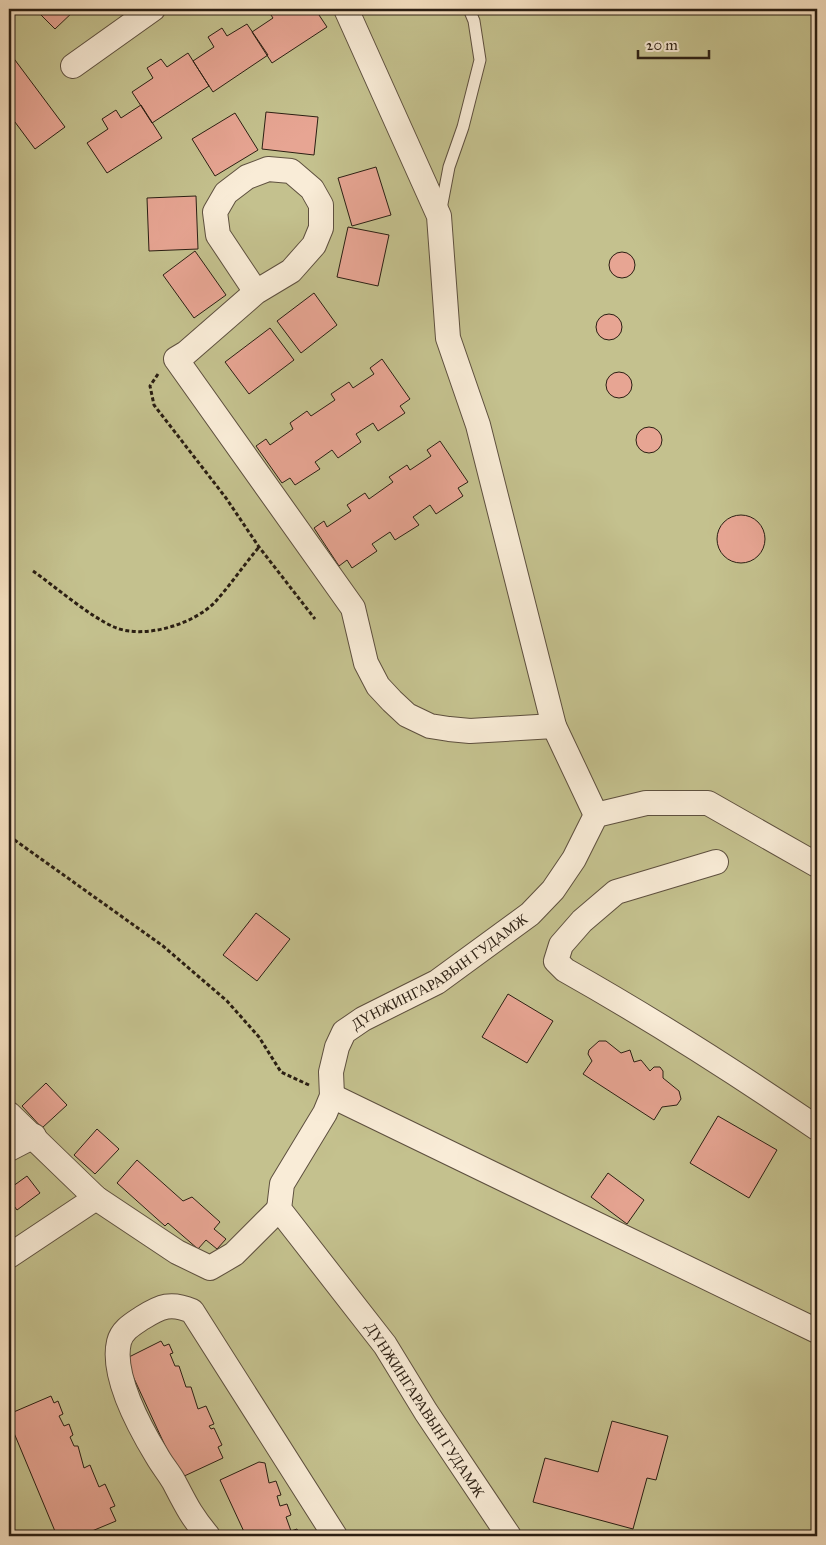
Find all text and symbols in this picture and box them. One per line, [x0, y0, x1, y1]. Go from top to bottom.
scale bar [638, 28, 710, 60]
text: 20 m [646, 36, 678, 54]
street label: ДҮНЖИНГАРАВЫН ГУДАМЖ [348, 910, 531, 1034]
street label: ДҮНЖИНГАРАВЫН ГУДАМЖ [362, 1319, 489, 1501]

